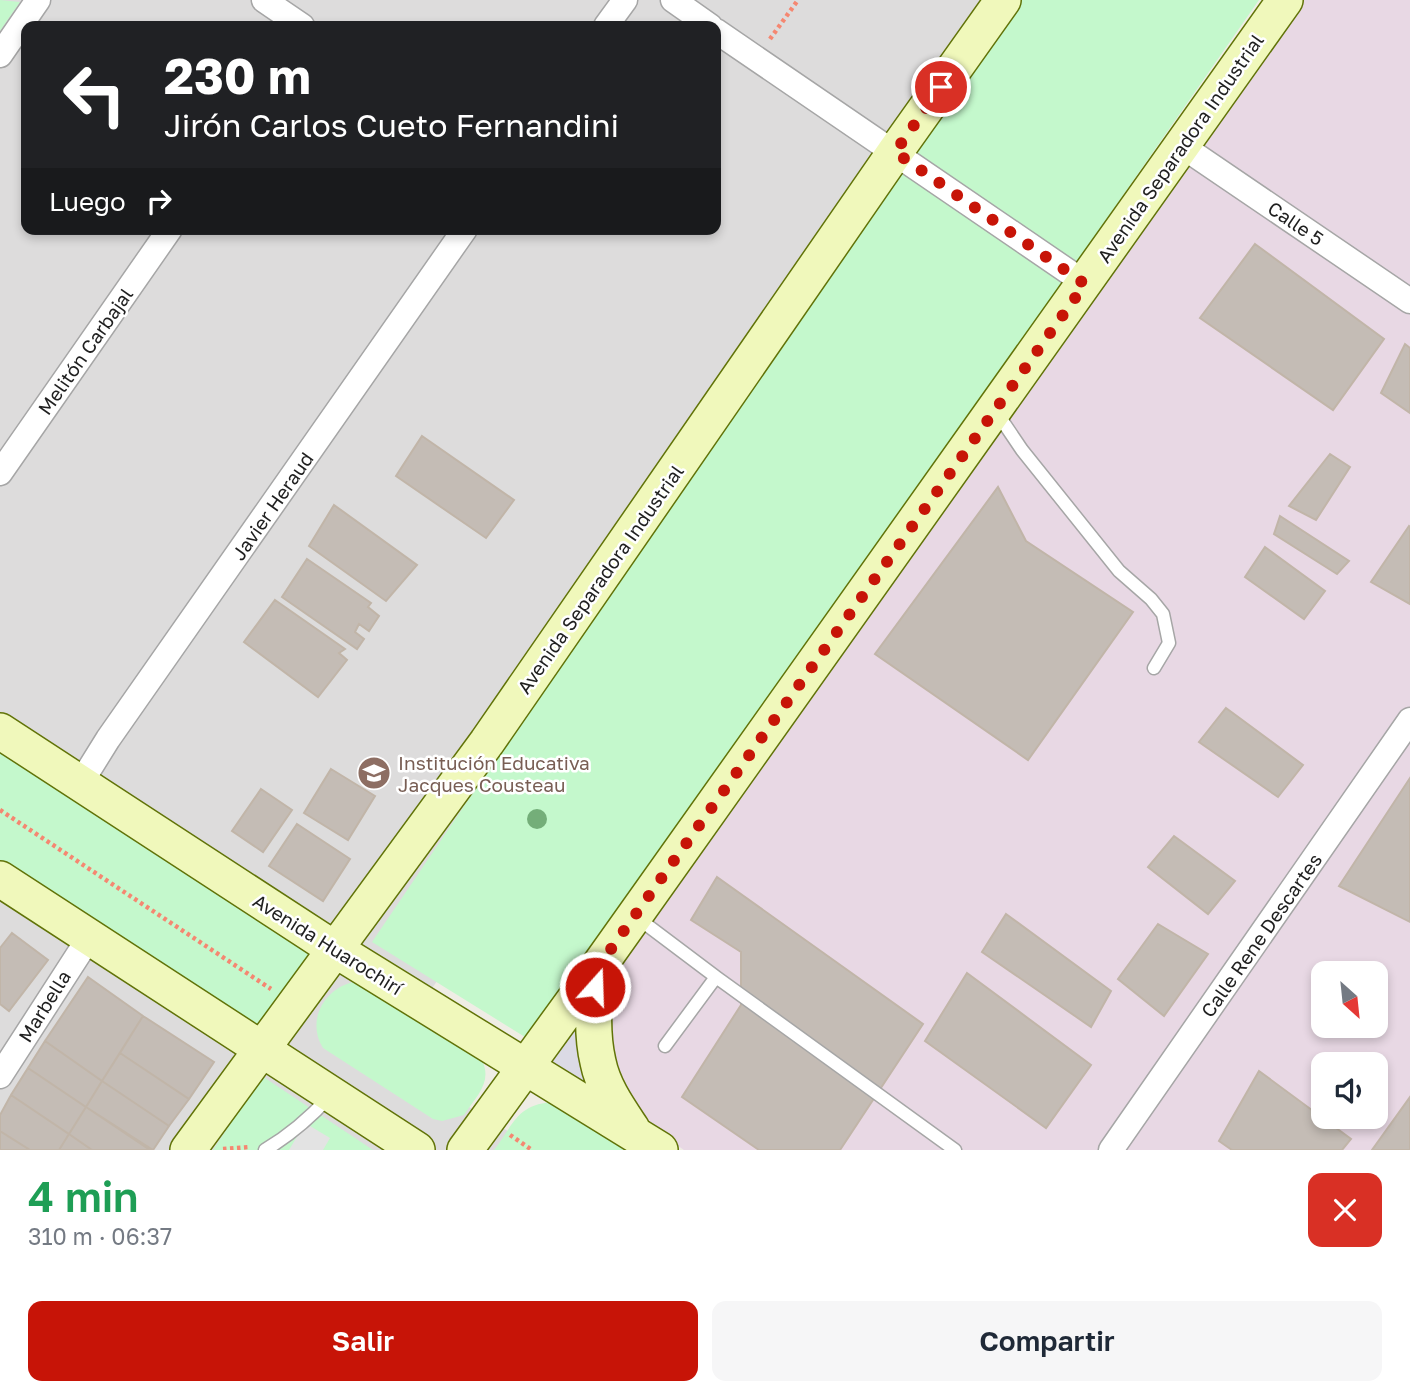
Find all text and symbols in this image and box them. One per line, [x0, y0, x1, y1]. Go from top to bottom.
street label: Avenida Separadora Industrial [1092, 29, 1268, 267]
text: 230 m [164, 46, 311, 105]
icon: left [49, 49, 140, 140]
pin [911, 57, 971, 117]
icon: arrive [922, 68, 960, 106]
text: Jirón Carlos Cueto Fernandini [164, 106, 619, 144]
icon: right [140, 182, 178, 220]
text: Luego [49, 186, 126, 217]
street label: Calle 5 [1264, 196, 1328, 250]
street label: Melitón Carbajal [33, 283, 137, 419]
street label: Javier Heraud [226, 448, 318, 564]
street label: Avenida Separadora Industrial [512, 460, 688, 698]
place label: Institución Educativa Jacques Cousteau [398, 751, 590, 796]
school or university icon: Institución Educativa Jacques Cousteau [355, 754, 393, 792]
street label: Calle Rene Descartes [1196, 849, 1326, 1021]
street label: Avenida Huarochirí [249, 889, 409, 1000]
position arrow [558, 950, 632, 1024]
north arrow [1311, 961, 1388, 1038]
map controls [1311, 961, 1388, 1129]
street label: Marbella [13, 966, 75, 1046]
button: sound [1311, 1052, 1388, 1129]
text: 4 min [28, 1171, 138, 1221]
button: close [1308, 1173, 1382, 1247]
text: 310 m · 06:37 [28, 1222, 172, 1250]
button: Salir [28, 1301, 698, 1381]
button: Compartir [712, 1301, 1382, 1381]

